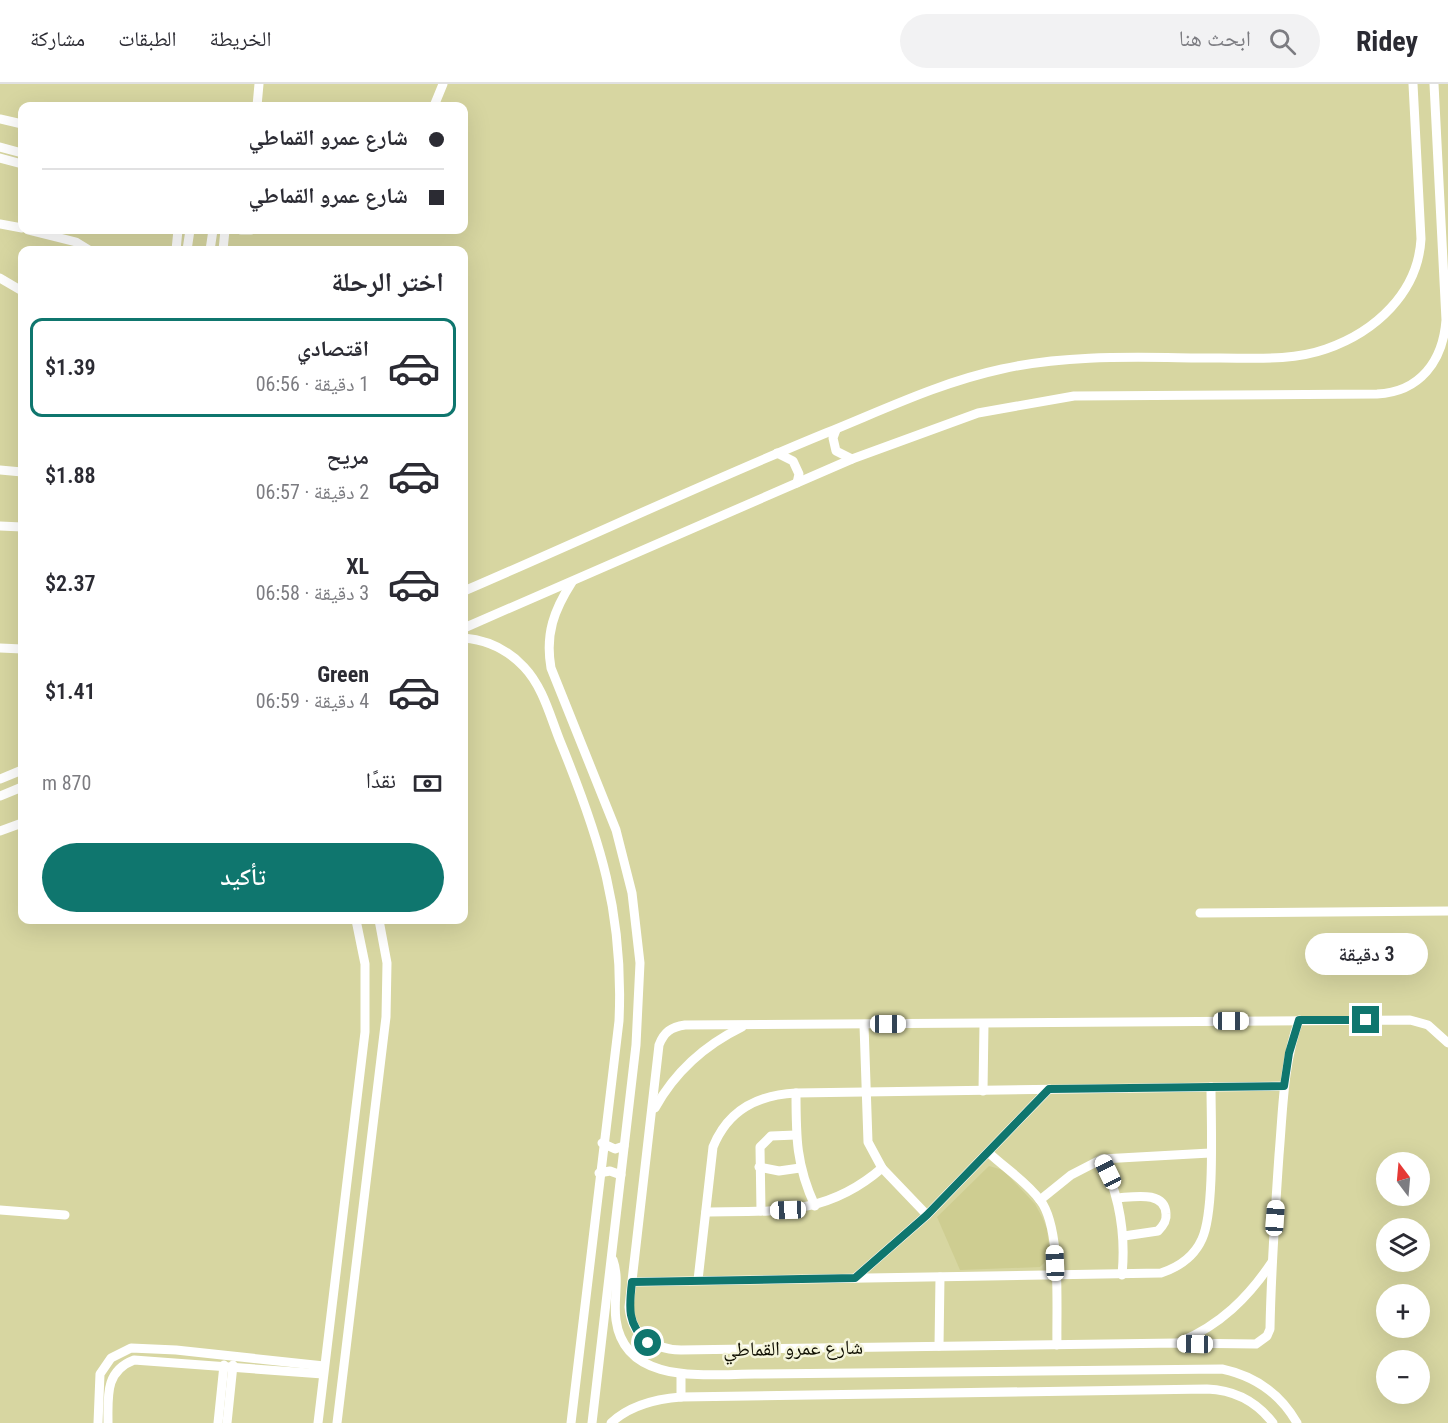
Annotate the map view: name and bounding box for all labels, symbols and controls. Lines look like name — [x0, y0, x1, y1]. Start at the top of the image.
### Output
search box — [900, 14, 1320, 68]
icon: search — [1266, 25, 1299, 58]
text: Ridey — [1356, 25, 1418, 58]
text: ابحث هنا — [1179, 26, 1251, 51]
text: مشاركة — [30, 27, 85, 51]
text: الطبقات — [118, 27, 177, 51]
text: الخريطة — [210, 27, 271, 51]
text: شارع عمرو القماطي — [249, 125, 408, 150]
text: شارع عمرو القماطي — [249, 183, 408, 208]
text: اختر الرحلة — [331, 266, 444, 298]
text: اقتصادي — [297, 336, 369, 361]
icon: car — [387, 341, 441, 395]
text: $1.39 — [45, 355, 96, 380]
text: 1 دقيقة · 06:56 — [256, 372, 369, 396]
text: مريح — [326, 444, 369, 469]
icon: car — [387, 449, 441, 503]
text: $1.88 — [45, 463, 96, 488]
text: 2 دقيقة · 06:57 — [256, 480, 369, 504]
text: XL — [346, 554, 369, 579]
icon: car — [387, 557, 441, 611]
text: $2.37 — [45, 571, 96, 596]
text: 3 دقيقة · 06:58 — [256, 581, 369, 605]
text: Green — [317, 662, 369, 687]
icon: car — [387, 665, 441, 719]
text: $1.41 — [45, 679, 96, 704]
text: 4 دقيقة · 06:59 — [256, 689, 369, 713]
icon: cash — [411, 767, 444, 800]
text: نقدًا — [366, 768, 396, 793]
text: 870 m — [42, 771, 91, 795]
button: تأكيد — [42, 843, 444, 912]
callout: 3 دقيقة — [1304, 933, 1428, 975]
text: 3 دقيقة — [1338, 942, 1395, 966]
route end — [1352, 1006, 1379, 1033]
car — [1213, 1012, 1249, 1030]
car — [870, 1015, 906, 1033]
car — [1092, 1152, 1124, 1192]
north arrow — [1376, 1152, 1430, 1206]
map controls — [1376, 1152, 1430, 1404]
car — [1265, 1199, 1285, 1237]
car — [770, 1200, 806, 1220]
button: layers — [1376, 1218, 1430, 1272]
car — [1045, 1245, 1065, 1281]
button: + — [1376, 1284, 1430, 1338]
route start — [634, 1329, 661, 1356]
street label: شارع عمرو القماطي — [723, 1335, 863, 1365]
car — [1177, 1335, 1213, 1353]
button: − — [1376, 1350, 1430, 1404]

